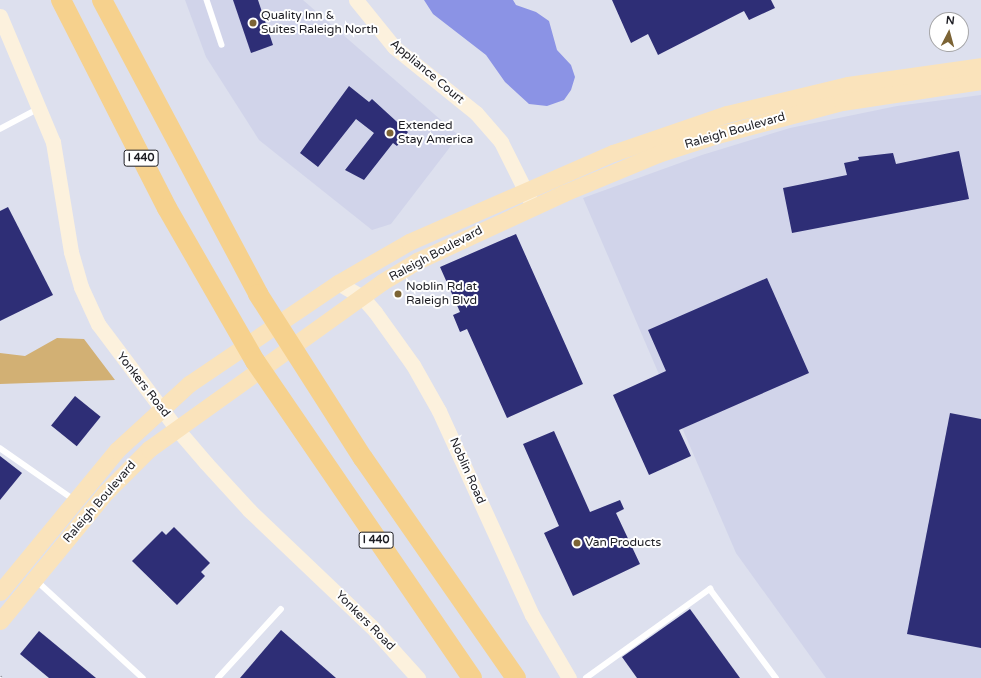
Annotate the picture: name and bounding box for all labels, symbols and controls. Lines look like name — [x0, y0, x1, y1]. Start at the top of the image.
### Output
place label: Quality Inn & Suites Raleigh North — [261, 9, 378, 37]
north arrow — [929, 12, 969, 52]
text: N — [945, 14, 955, 27]
marker: Quality Inn & Suites Raleigh North — [248, 18, 258, 28]
street label: Appliance Court — [387, 37, 467, 107]
street label: Raleigh Boulevard — [683, 110, 787, 152]
place label: Extended Stay America — [398, 119, 473, 147]
marker: Extended Stay America — [385, 128, 395, 138]
road number: I 440 — [123, 149, 159, 167]
street label: Raleigh Boulevard — [387, 223, 485, 285]
place label: Noblin Rd at Raleigh Blvd — [406, 280, 477, 308]
marker: Noblin Rd at Raleigh Blvd — [393, 289, 403, 299]
street label: Yonkers Road — [113, 350, 173, 420]
street label: Noblin Road — [446, 436, 488, 506]
street label: Raleigh Boulevard — [61, 458, 139, 546]
road number: I 440 — [358, 531, 394, 549]
place label: Van Products — [585, 536, 661, 550]
marker: Van Products — [572, 538, 582, 548]
street label: Yonkers Road — [332, 588, 398, 654]

